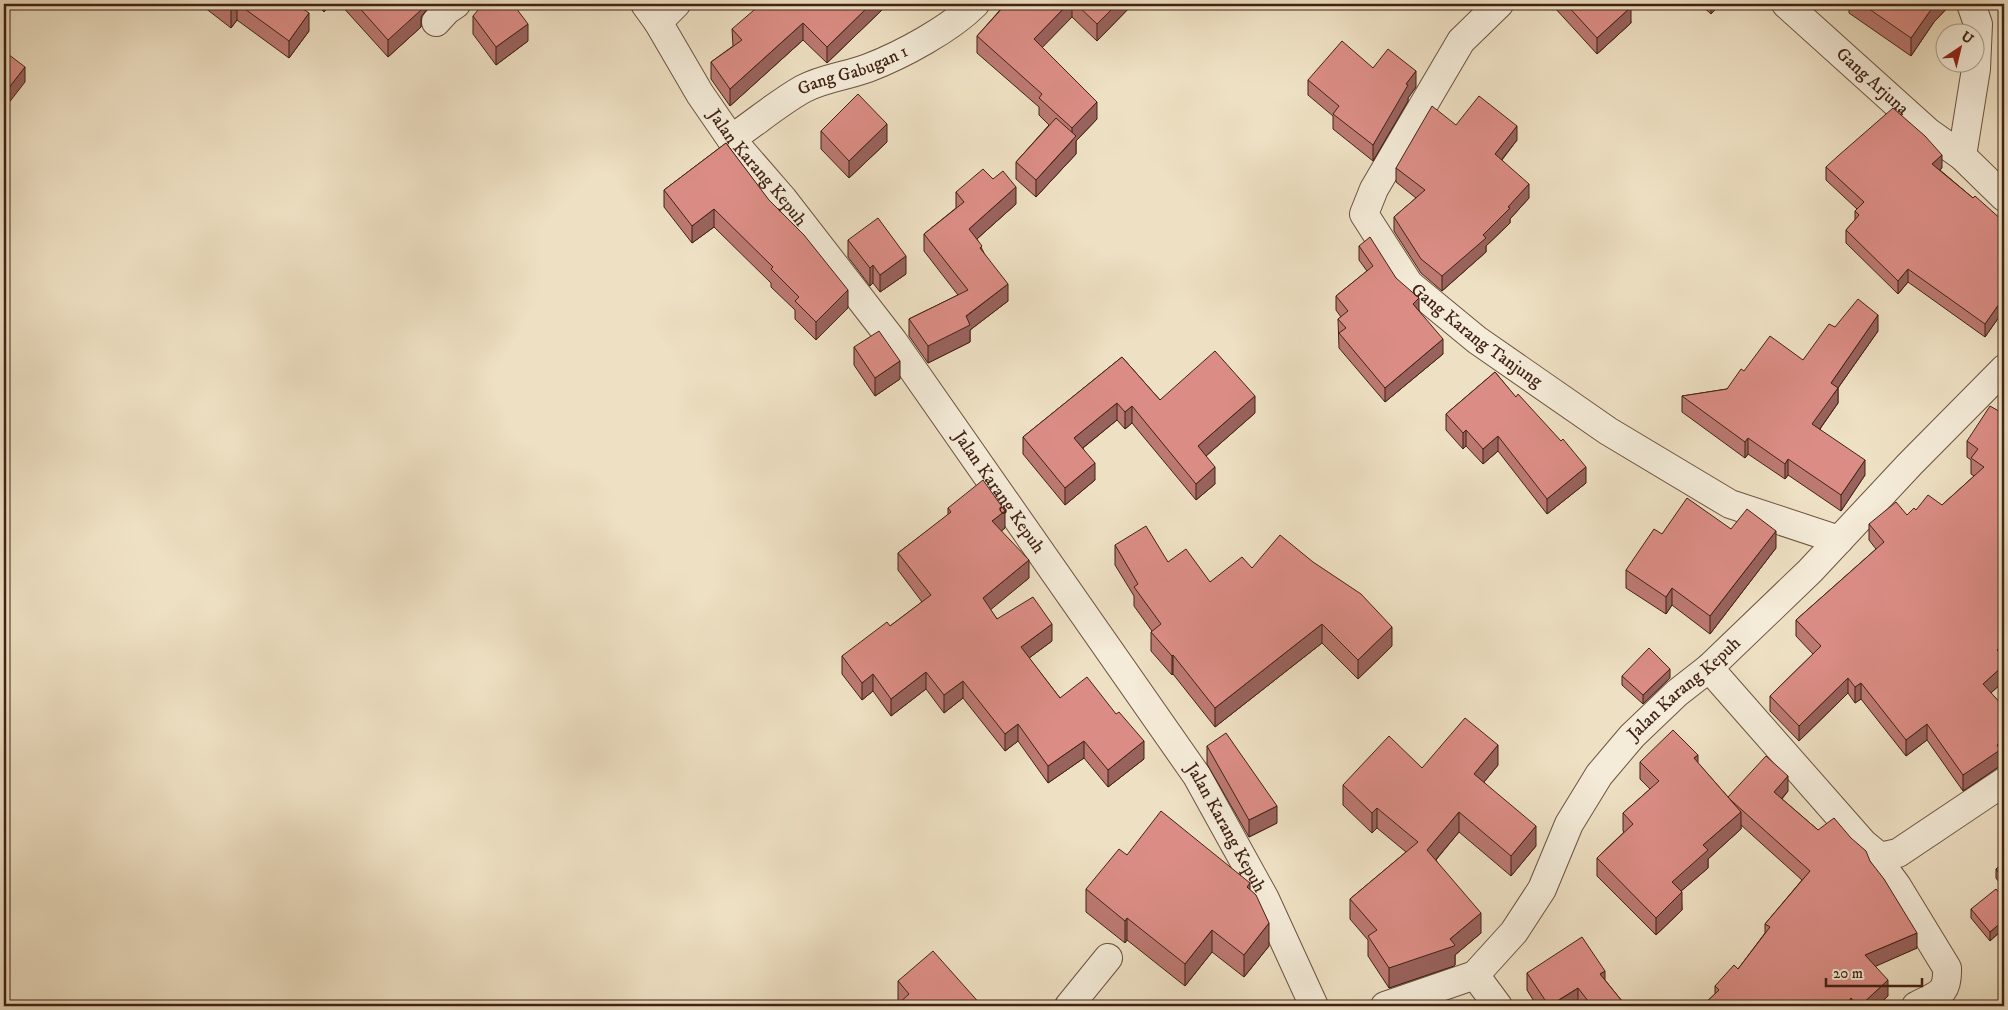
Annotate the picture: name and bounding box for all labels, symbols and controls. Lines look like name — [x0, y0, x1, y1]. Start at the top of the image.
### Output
north arrow — [1936, 22, 1986, 72]
text: U — [1957, 28, 1977, 49]
street label: Gang Gabugan 1 — [794, 41, 912, 101]
street label: Gang Arjuna — [1831, 43, 1913, 120]
street label: Jalan Karang Kepuh — [702, 104, 811, 231]
street label: Gang Karang Tanjung — [1406, 279, 1546, 393]
street label: Jalan Karang Kepuh — [947, 425, 1050, 558]
street label: Jalan Karang Kepuh — [1622, 632, 1746, 747]
street label: Jalan Karang Kepuh — [1179, 757, 1270, 897]
scale bar — [1826, 955, 1922, 987]
text: 20 m — [1833, 964, 1863, 983]

